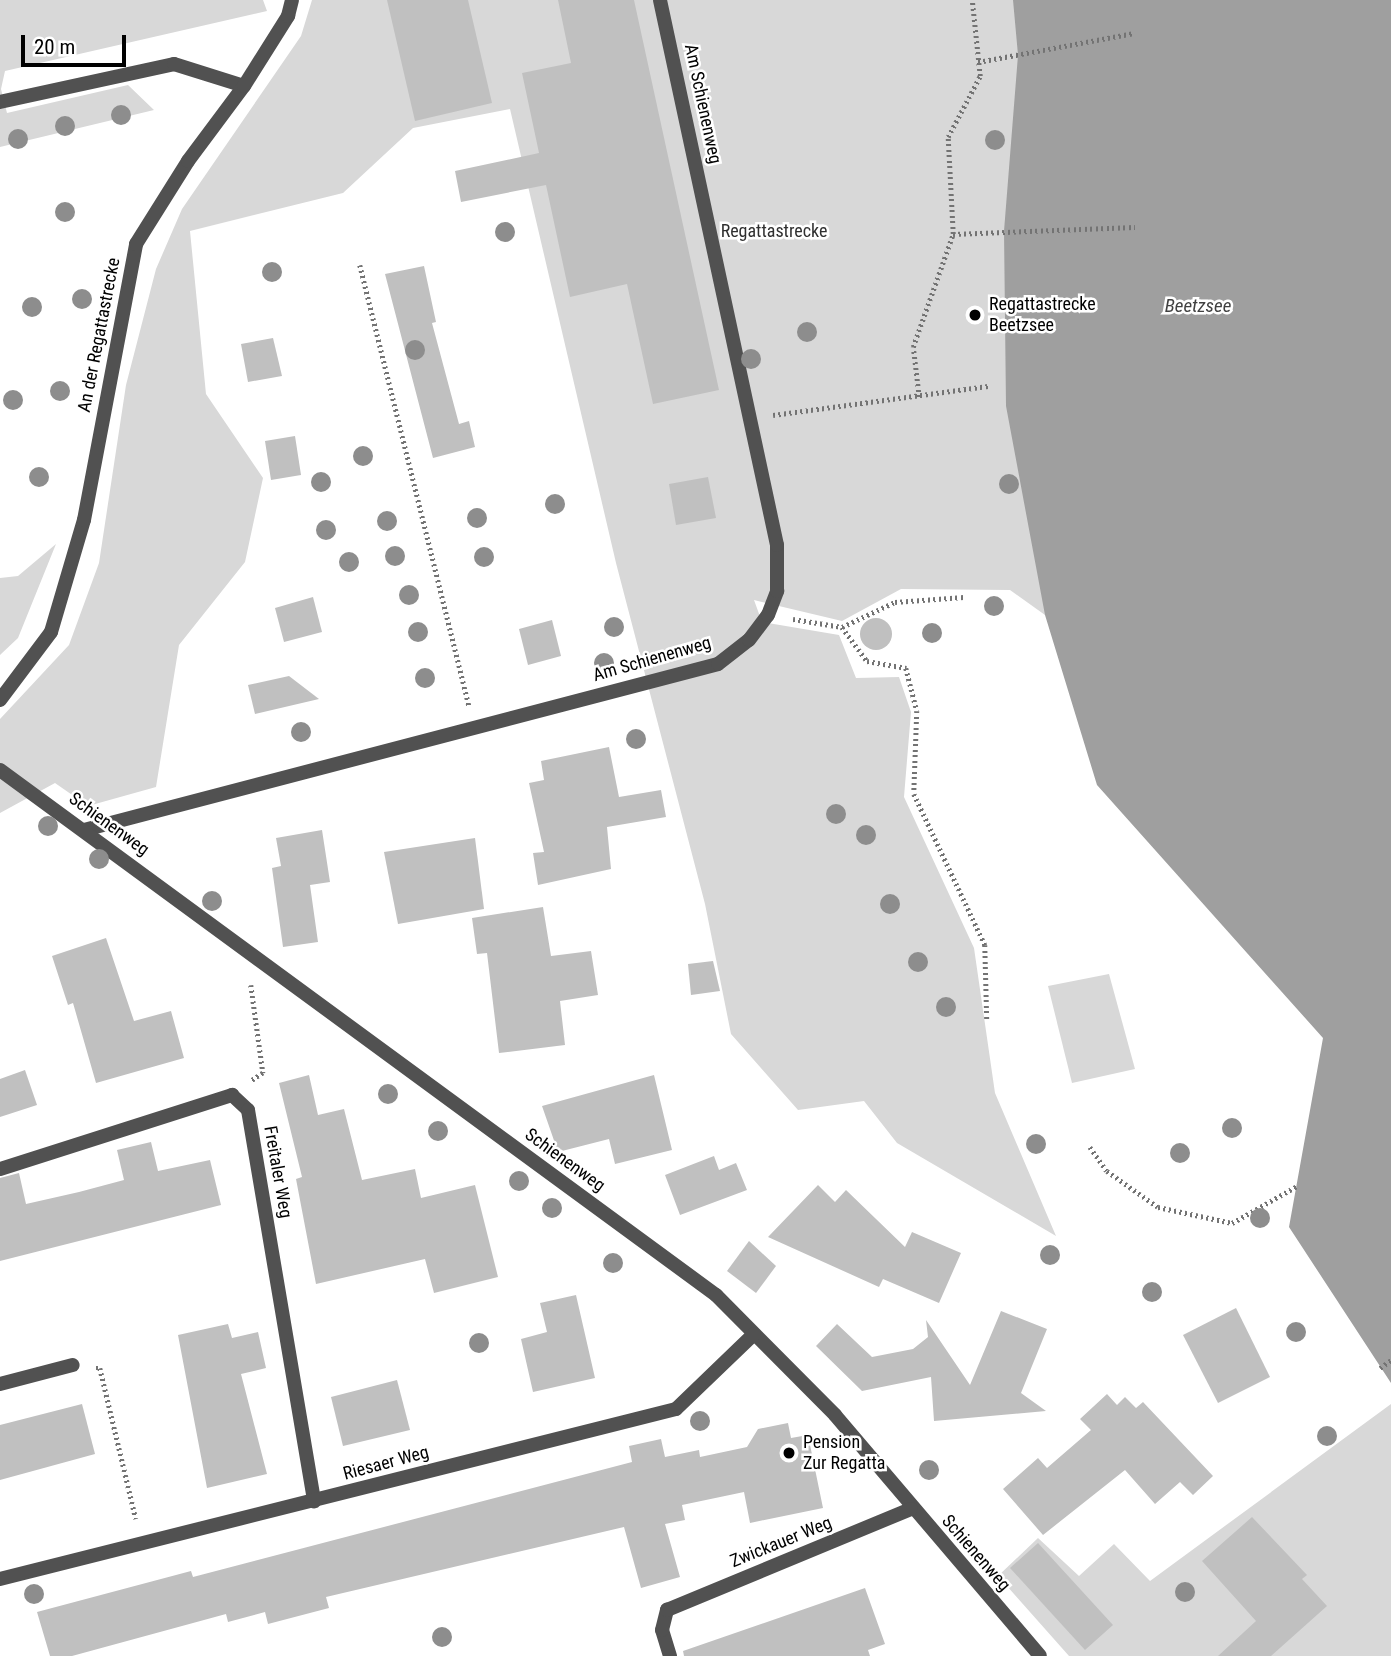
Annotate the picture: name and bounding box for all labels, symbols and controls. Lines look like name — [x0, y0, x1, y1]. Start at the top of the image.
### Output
scale bar — [24, 21, 130, 65]
text: 20 m — [34, 35, 75, 59]
street label: Am Schienenweg — [680, 42, 726, 166]
park label: Regattastrecke — [721, 220, 827, 242]
street label: An der Regattastrecke — [73, 256, 125, 414]
place label: Regattastrecke Beetzsee — [989, 294, 1096, 336]
water label: Beetzsee — [1165, 295, 1231, 317]
marker: Regattastrecke Beetzsee — [967, 307, 983, 323]
street label: Am Schienenweg — [590, 632, 714, 686]
street label: Schienenweg — [65, 788, 153, 860]
street label: Freitaler Weg — [259, 1124, 297, 1220]
street label: Schienenweg — [521, 1124, 609, 1196]
place label: Pension Zur Regatta — [803, 1432, 885, 1474]
street label: Riesaer Weg — [341, 1441, 431, 1485]
marker: Pension Zur Regatta — [781, 1445, 797, 1461]
street label: Schienenweg — [937, 1511, 1015, 1595]
street label: Zwickauer Weg — [727, 1512, 835, 1572]

